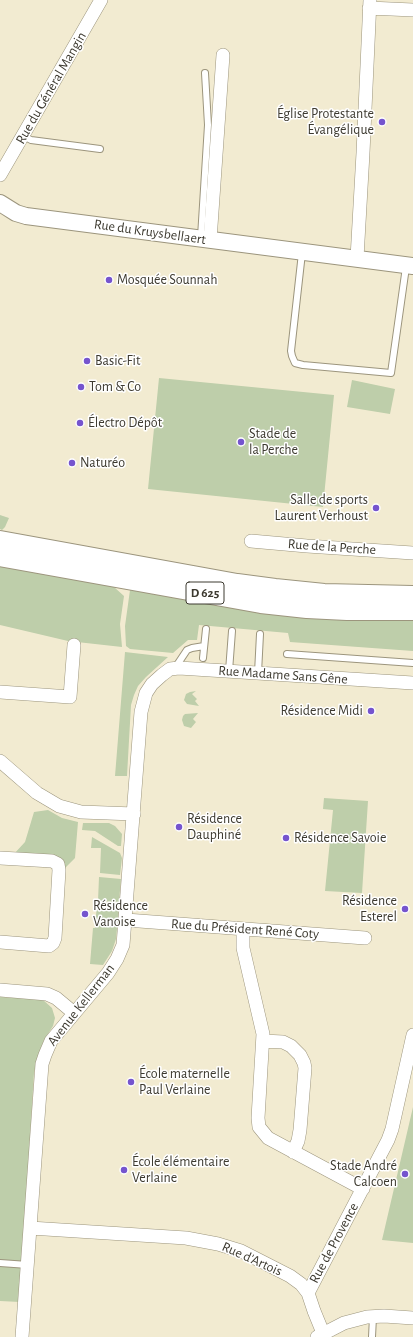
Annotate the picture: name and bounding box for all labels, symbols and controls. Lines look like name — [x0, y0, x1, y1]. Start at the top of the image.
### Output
street label: Rue du Général Mangin — [12, 29, 90, 147]
place label: Église Protestante Évangélique — [277, 106, 374, 138]
marker: Église Protestante Évangélique — [377, 117, 387, 127]
street label: Rue du Kruysbellaert — [93, 216, 207, 248]
place label: Mosquée Sounnah — [117, 272, 218, 288]
marker: Mosquée Sounnah — [104, 275, 114, 285]
place label: Basic-Fit — [95, 353, 140, 369]
marker: Basic-Fit — [82, 356, 92, 366]
place label: Tom & Co — [89, 379, 141, 395]
marker: Tom & Co — [76, 382, 86, 392]
place label: Électro Dépôt — [88, 415, 162, 431]
marker: Électro Dépôt — [75, 418, 85, 428]
place label: Stade de la Perche — [249, 426, 298, 458]
marker: Stade de la Perche — [236, 437, 246, 447]
place label: Naturéo — [80, 455, 125, 471]
marker: Naturéo — [67, 458, 77, 468]
place label: Salle de sports Laurent Verhoust — [275, 492, 368, 524]
marker: Salle de sports Laurent Verhoust — [371, 503, 381, 513]
street label: Rue de la Perche — [287, 536, 377, 558]
road number: D 625 — [186, 582, 224, 604]
street label: Rue Madame Sans Gêne — [218, 662, 348, 688]
place label: Résidence Midi — [281, 703, 363, 719]
marker: Résidence Midi — [366, 706, 376, 716]
place label: Résidence Dauphiné — [187, 811, 242, 844]
marker: Résidence Dauphiné — [174, 822, 184, 832]
place label: Résidence Savoie — [294, 830, 386, 846]
marker: Résidence Savoie — [281, 833, 291, 843]
place label: Résidence Esterel — [342, 893, 397, 926]
place label: Résidence Vanoise — [93, 898, 148, 930]
marker: Résidence Esterel — [400, 904, 410, 914]
marker: Résidence Vanoise — [80, 909, 90, 919]
street label: Rue du Président René Coty — [170, 915, 320, 943]
street label: Avenue Kellerman — [44, 961, 118, 1049]
place label: École maternelle Paul Verlaine — [139, 1066, 230, 1098]
marker: École maternelle Paul Verlaine — [126, 1077, 136, 1087]
place label: École élémentaire Verlaine — [132, 1154, 229, 1186]
place label: Stade André Calcoen — [330, 1158, 397, 1190]
marker: École élémentaire Verlaine — [119, 1165, 129, 1175]
marker: Stade André Calcoen — [400, 1169, 410, 1179]
street label: Rue de Provence — [306, 1200, 362, 1286]
street label: Rue d'Artois — [219, 1238, 285, 1280]

